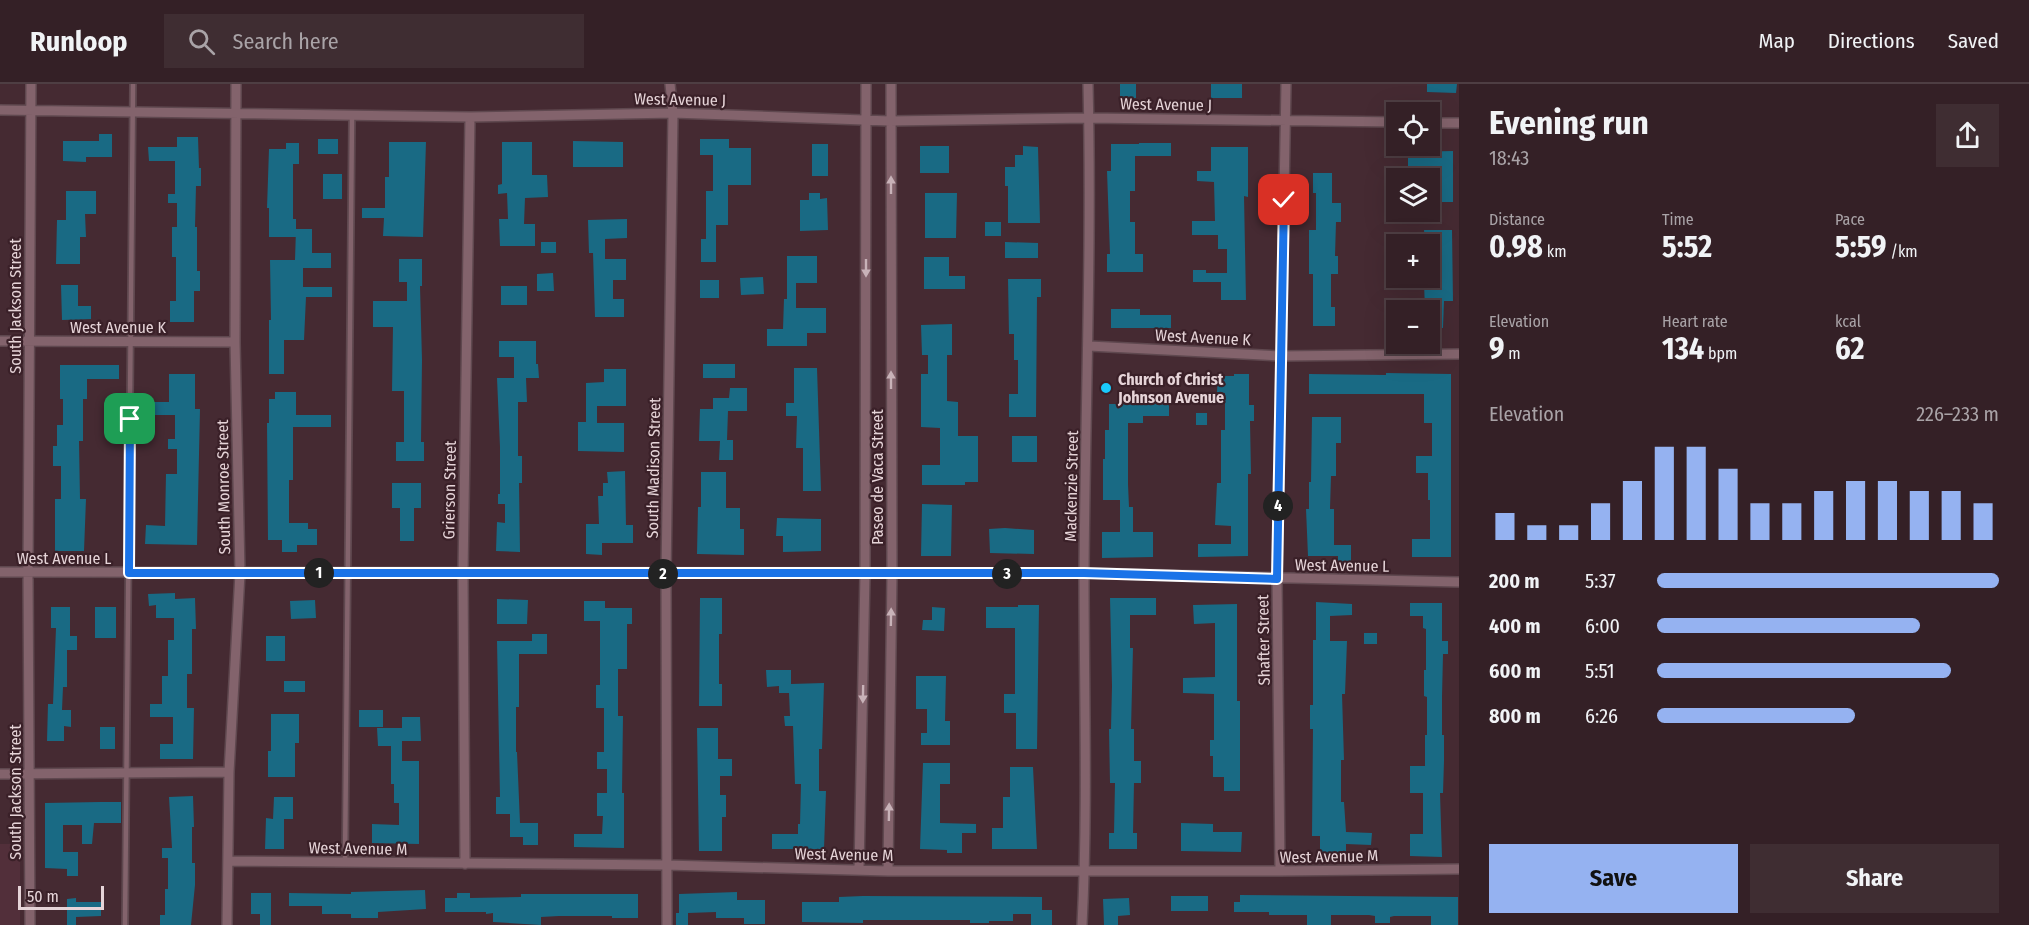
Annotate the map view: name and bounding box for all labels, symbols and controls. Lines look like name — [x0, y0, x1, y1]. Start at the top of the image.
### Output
search box — [164, 14, 584, 68]
text: Runloop — [30, 25, 128, 58]
icon: search — [185, 25, 218, 58]
text: Search here — [233, 28, 339, 55]
text: Map — [1758, 28, 1795, 54]
text: Directions — [1828, 28, 1915, 54]
text: Saved — [1948, 28, 1999, 54]
street label: West Avenue J — [634, 89, 726, 110]
street label: West Avenue J — [1120, 94, 1212, 115]
map controls — [1386, 102, 1440, 354]
button: locate — [1386, 102, 1440, 156]
text: Evening run — [1489, 103, 1649, 143]
button: share — [1936, 104, 1999, 167]
text: 18:43 — [1489, 146, 1529, 170]
button: layers — [1386, 168, 1440, 222]
pin — [1258, 174, 1309, 225]
one-way arrow — [886, 176, 896, 195]
icon: check — [1267, 183, 1300, 216]
text: Distance — [1489, 210, 1545, 229]
text: Time — [1662, 210, 1694, 229]
text: Pace — [1835, 210, 1865, 229]
text: 0.98 — [1489, 229, 1543, 265]
text: 5:52 — [1662, 229, 1712, 265]
text: 5:59 — [1835, 229, 1887, 265]
button: + — [1386, 234, 1440, 288]
street label: South Jackson Street — [6, 238, 25, 374]
text: km — [1543, 242, 1566, 261]
text: /km — [1887, 242, 1918, 261]
one-way arrow — [861, 259, 871, 278]
button: − — [1386, 300, 1440, 354]
text: Elevation — [1489, 312, 1549, 331]
text: Heart rate — [1662, 312, 1728, 331]
text: kcal — [1835, 312, 1861, 331]
street label: West Avenue K — [70, 318, 166, 337]
street label: West Avenue K — [1155, 326, 1252, 350]
text: 9 — [1489, 331, 1505, 367]
text: 134 — [1662, 331, 1704, 367]
text: 62 — [1835, 331, 1864, 367]
text: m — [1505, 344, 1521, 363]
text: bpm — [1704, 344, 1737, 363]
place label: Church of Christ Johnson Avenue — [1117, 370, 1224, 407]
one-way arrow — [886, 371, 896, 390]
marker: Church of Christ Johnson Avenue — [1099, 381, 1113, 395]
pin — [104, 393, 155, 444]
street label: South Madison Street — [643, 397, 664, 539]
icon: arrive — [113, 402, 146, 435]
text: Elevation — [1489, 402, 1564, 426]
text: 226–233 m — [1916, 402, 1999, 426]
street label: Paseo de Vaca Street — [868, 409, 887, 545]
street label: South Monroe Street — [213, 419, 234, 555]
street label: Mackenzie Street — [1061, 430, 1082, 542]
street label: Grierson Street — [439, 440, 460, 540]
pin: 4 — [1263, 491, 1293, 521]
text: 4 — [1274, 496, 1282, 515]
street label: West Avenue L — [17, 549, 111, 568]
street label: West Avenue L — [1295, 555, 1389, 576]
pin: 1 — [304, 558, 334, 588]
pin: 2 — [648, 559, 678, 589]
pin: 3 — [992, 559, 1022, 589]
text: 1 — [316, 563, 322, 582]
text: 2 — [659, 564, 667, 583]
text: 3 — [1003, 564, 1011, 583]
text: 200 m — [1489, 569, 1540, 593]
text: 5:37 — [1585, 569, 1616, 593]
street label: Shafter Street — [1253, 594, 1274, 686]
one-way arrow — [886, 608, 896, 627]
text: 400 m — [1489, 614, 1541, 638]
text: 6:00 — [1585, 614, 1620, 638]
text: 600 m — [1489, 659, 1541, 683]
text: 5:51 — [1585, 659, 1615, 683]
one-way arrow — [858, 685, 867, 704]
text: 800 m — [1489, 704, 1541, 728]
text: 6:26 — [1585, 704, 1618, 728]
street label: South Jackson Street — [6, 724, 25, 860]
one-way arrow — [884, 803, 894, 822]
street label: West Avenue M — [308, 838, 408, 859]
street label: West Avenue M — [794, 844, 894, 865]
button: Save — [1489, 844, 1738, 913]
button: Share — [1750, 844, 1999, 913]
street label: West Avenue M — [1279, 846, 1379, 867]
scale bar — [18, 883, 104, 910]
text: 50 m — [27, 887, 59, 906]

